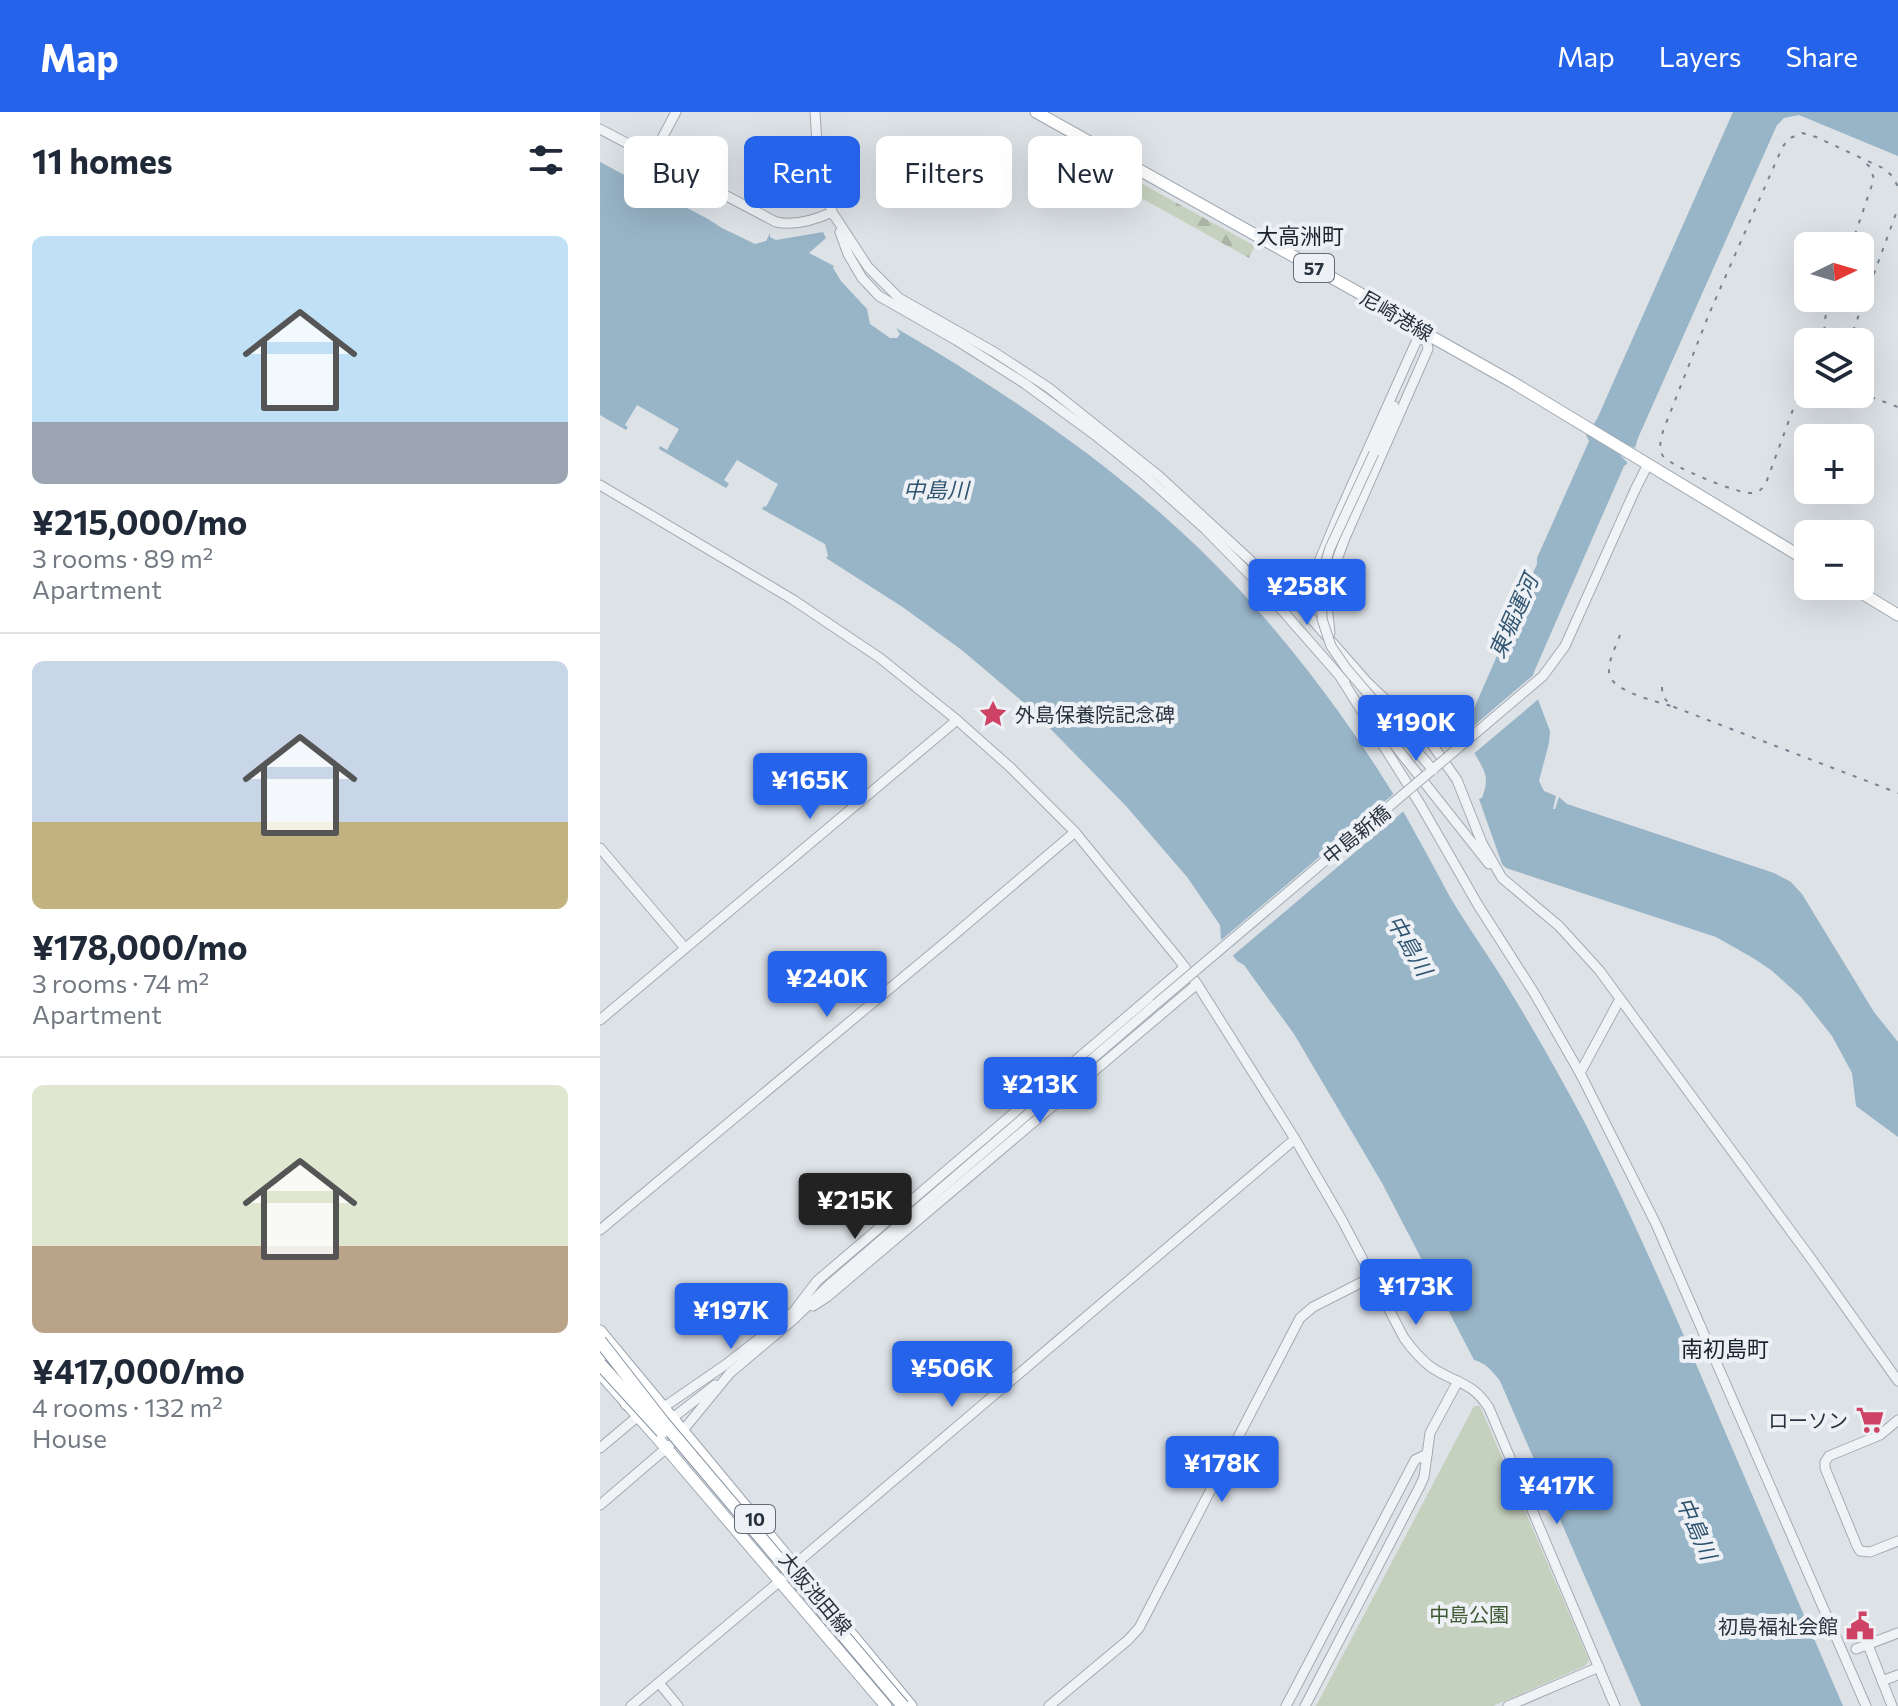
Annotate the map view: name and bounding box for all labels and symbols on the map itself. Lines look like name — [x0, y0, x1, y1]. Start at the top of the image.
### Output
district label: 大高洲町 — [1256, 222, 1344, 249]
north arrow — [1794, 232, 1874, 312]
road number: 57 — [1294, 254, 1334, 282]
street label: 尼崎港線 — [1356, 285, 1438, 345]
water label: 中島川 — [903, 476, 971, 503]
pin: ¥258K — [1251, 559, 1363, 627]
water label: 東堀運河 — [1483, 567, 1545, 662]
pin: ¥190K — [1360, 695, 1472, 763]
place icon: 外島保養院記念碑 — [978, 699, 1008, 729]
place label: 外島保養院記念碑 — [1015, 702, 1175, 726]
pin: ¥165K — [754, 753, 866, 821]
street label: 中島新橋 — [1317, 800, 1395, 868]
water label: 中島川 — [1382, 910, 1439, 982]
pin: ¥240K — [771, 951, 883, 1019]
pin: ¥213K — [984, 1057, 1096, 1125]
pin: ¥215K — [799, 1173, 911, 1241]
pin: ¥173K — [1360, 1259, 1472, 1327]
pin: ¥197K — [675, 1283, 787, 1351]
district label: 南初島町 — [1681, 1335, 1769, 1362]
pin: ¥506K — [896, 1341, 1008, 1409]
supermarket icon: ローソン — [1855, 1405, 1885, 1435]
place label: ローソン — [1768, 1408, 1848, 1432]
pin: ¥178K — [1166, 1436, 1278, 1504]
pin: ¥417K — [1501, 1458, 1613, 1526]
water label: 中島川 — [1671, 1492, 1724, 1565]
road number: 10 — [735, 1505, 775, 1533]
street label: 大阪池田線 — [775, 1547, 857, 1639]
park label: 中島公園 — [1429, 1602, 1509, 1626]
public building icon: 初島福祉会館 — [1845, 1611, 1875, 1641]
place label: 初島福祉会館 — [1718, 1614, 1838, 1638]

